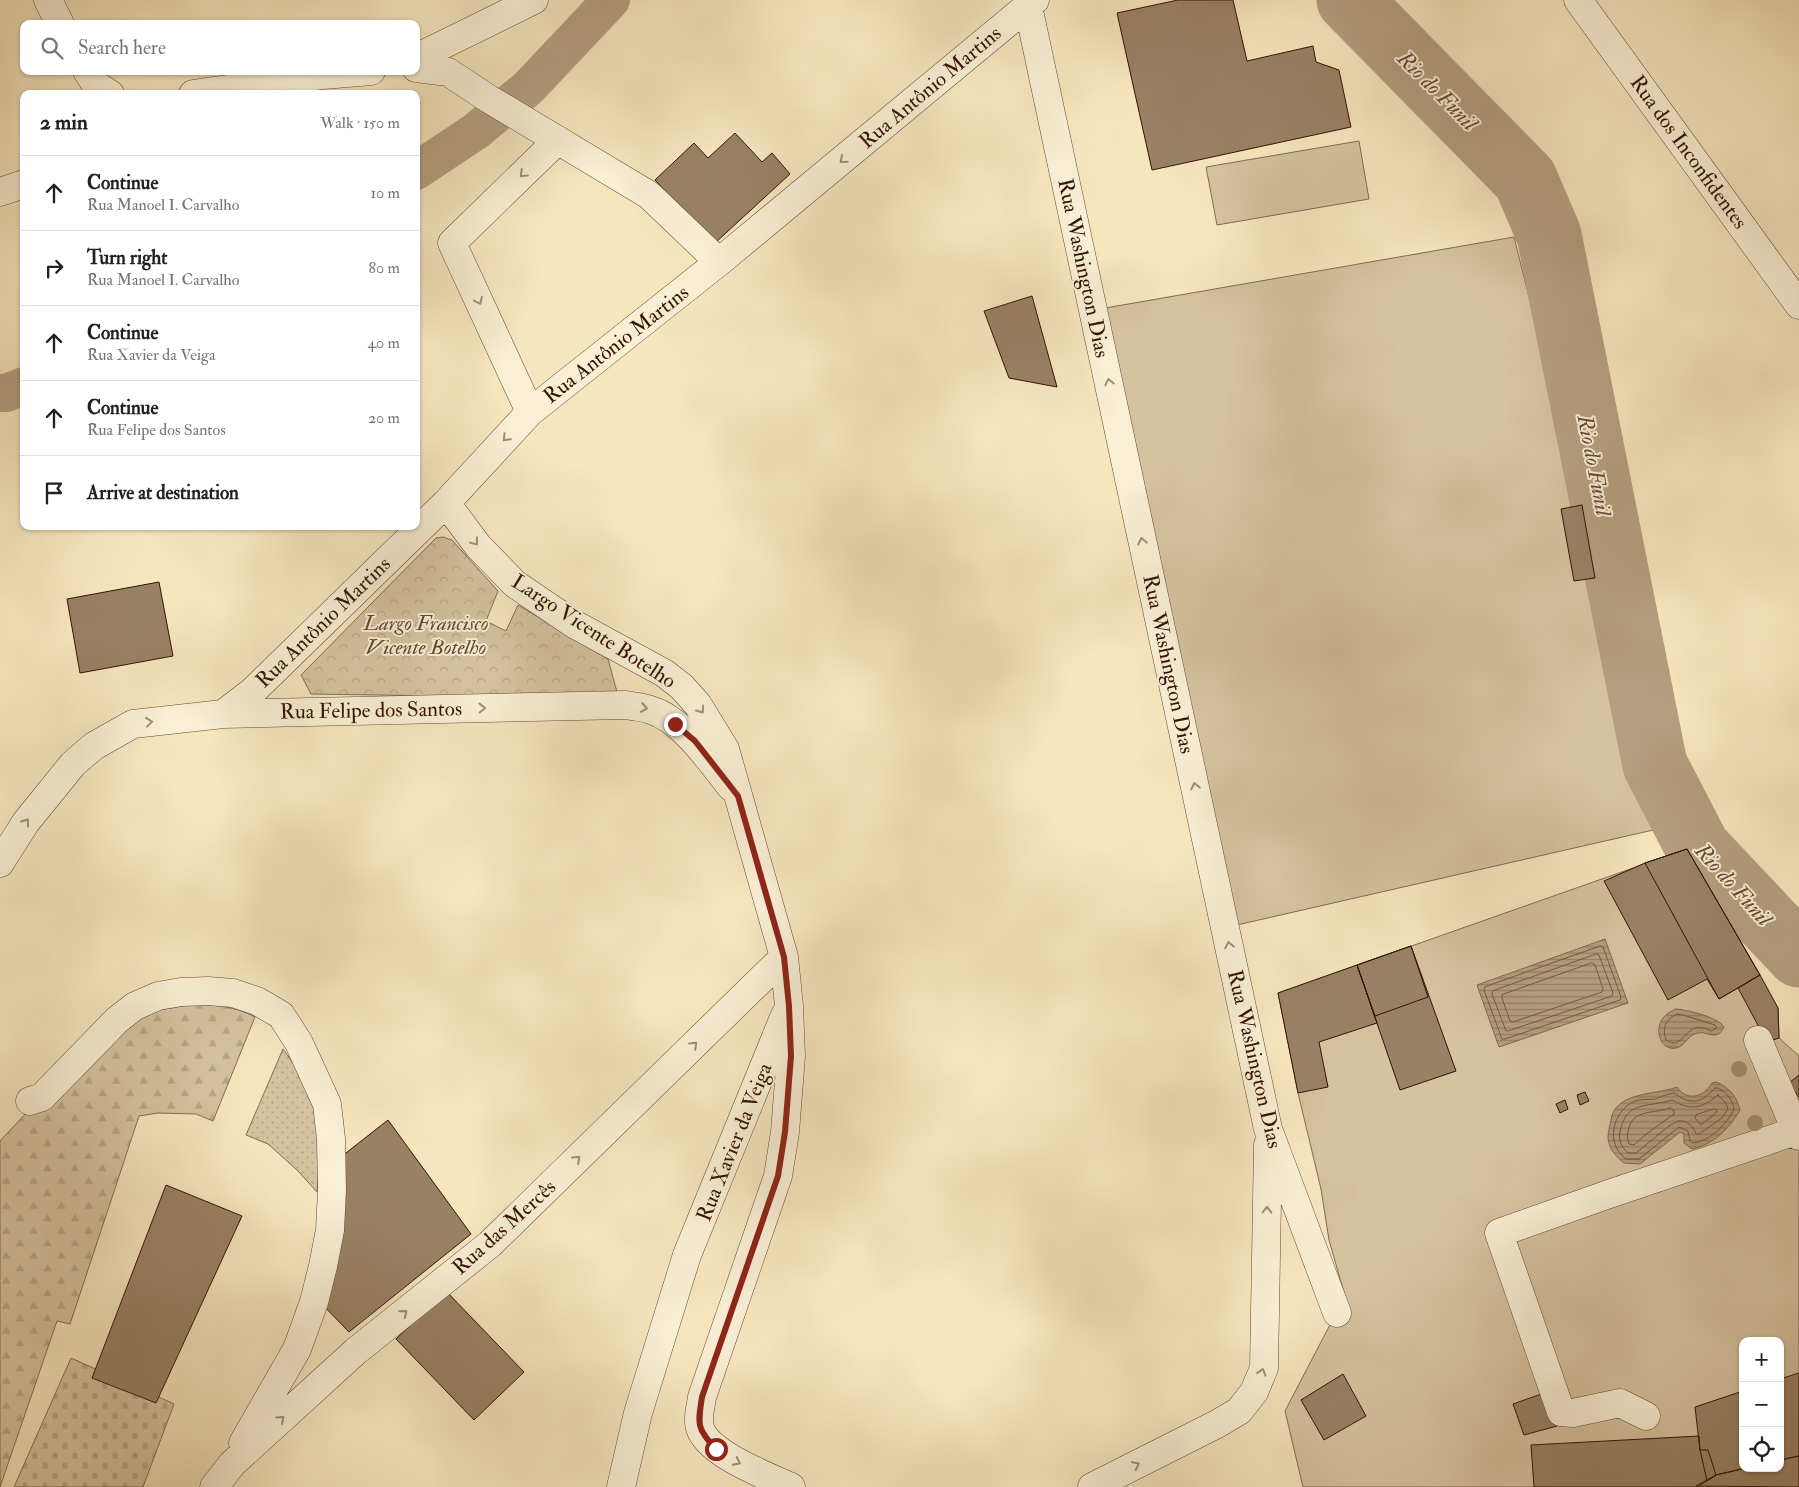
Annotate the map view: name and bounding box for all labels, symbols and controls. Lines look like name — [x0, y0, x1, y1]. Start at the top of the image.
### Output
search box — [20, 20, 420, 75]
street label: Rua Antônio Martins — [854, 20, 1007, 155]
icon: search — [38, 34, 66, 62]
text: Search here — [78, 36, 166, 60]
water label: Rio do Funil — [1391, 44, 1484, 138]
street label: Rua dos Inconfidentes — [1624, 70, 1753, 234]
text: 2 min — [40, 109, 88, 136]
text: Walk · 150 m — [320, 113, 400, 133]
one-way arrow — [839, 154, 848, 163]
one-way arrow — [520, 168, 529, 177]
text: Continue — [87, 171, 158, 195]
street label: Rua Washington Dias — [1051, 176, 1116, 360]
icon: ahead — [40, 179, 68, 207]
text: 10 m — [370, 183, 400, 203]
text: Rua Manoel I. Carvalho — [87, 195, 239, 215]
text: Turn right — [87, 246, 167, 270]
icon: right — [40, 254, 68, 282]
text: 80 m — [369, 258, 400, 278]
text: Rua Manoel I. Carvalho — [87, 270, 239, 290]
street label: Rua Antônio Martins — [538, 279, 695, 410]
one-way arrow — [473, 295, 483, 304]
text: Continue — [87, 321, 158, 345]
icon: ahead — [40, 329, 68, 357]
text: 40 m — [367, 333, 400, 353]
text: Rua Xavier da Veiga — [87, 345, 216, 365]
one-way arrow — [1104, 378, 1114, 387]
text: Continue — [87, 396, 158, 420]
icon: ahead — [40, 404, 68, 432]
text: 20 m — [368, 408, 400, 428]
water label: Rio do Funil — [1570, 412, 1618, 520]
text: Rua Felipe dos Santos — [87, 420, 226, 440]
one-way arrow — [503, 432, 512, 441]
icon: arrive — [40, 479, 68, 507]
text: Arrive at destination — [87, 481, 239, 505]
one-way arrow — [469, 536, 478, 546]
one-way arrow — [1138, 537, 1148, 546]
street label: Rua Antônio Martins — [250, 551, 397, 694]
street label: Largo Vicente Botelho — [506, 568, 681, 695]
street label: Rua Washington Dias — [1136, 572, 1201, 756]
park label: Largo Francisco Vicente Botelho — [363, 610, 488, 661]
street label: Rua Felipe dos Santos — [280, 695, 462, 726]
one-way arrow — [478, 703, 486, 713]
one-way arrow — [639, 703, 648, 713]
one-way arrow — [695, 704, 704, 714]
route end — [664, 713, 687, 736]
one-way arrow — [145, 717, 153, 728]
one-way arrow — [1190, 781, 1200, 790]
one-way arrow — [20, 818, 29, 828]
water label: Rio do Funil — [1688, 837, 1779, 933]
one-way arrow — [1224, 940, 1234, 949]
street label: Rua Washington Dias — [1221, 967, 1288, 1151]
one-way arrow — [688, 1042, 697, 1051]
street label: Rua Xavier da Veiga — [690, 1059, 779, 1225]
one-way arrow — [572, 1156, 581, 1165]
street label: Rua das Mercês — [447, 1174, 562, 1281]
one-way arrow — [1261, 1206, 1272, 1214]
one-way arrow — [398, 1311, 407, 1319]
map controls — [1739, 1337, 1784, 1472]
button: + — [1739, 1337, 1784, 1382]
one-way arrow — [1256, 1368, 1266, 1377]
button: − — [1739, 1382, 1784, 1427]
one-way arrow — [275, 1416, 284, 1425]
button: locate — [1739, 1427, 1784, 1472]
route start — [705, 1438, 728, 1461]
one-way arrow — [731, 1456, 740, 1466]
one-way arrow — [1131, 1461, 1140, 1471]

